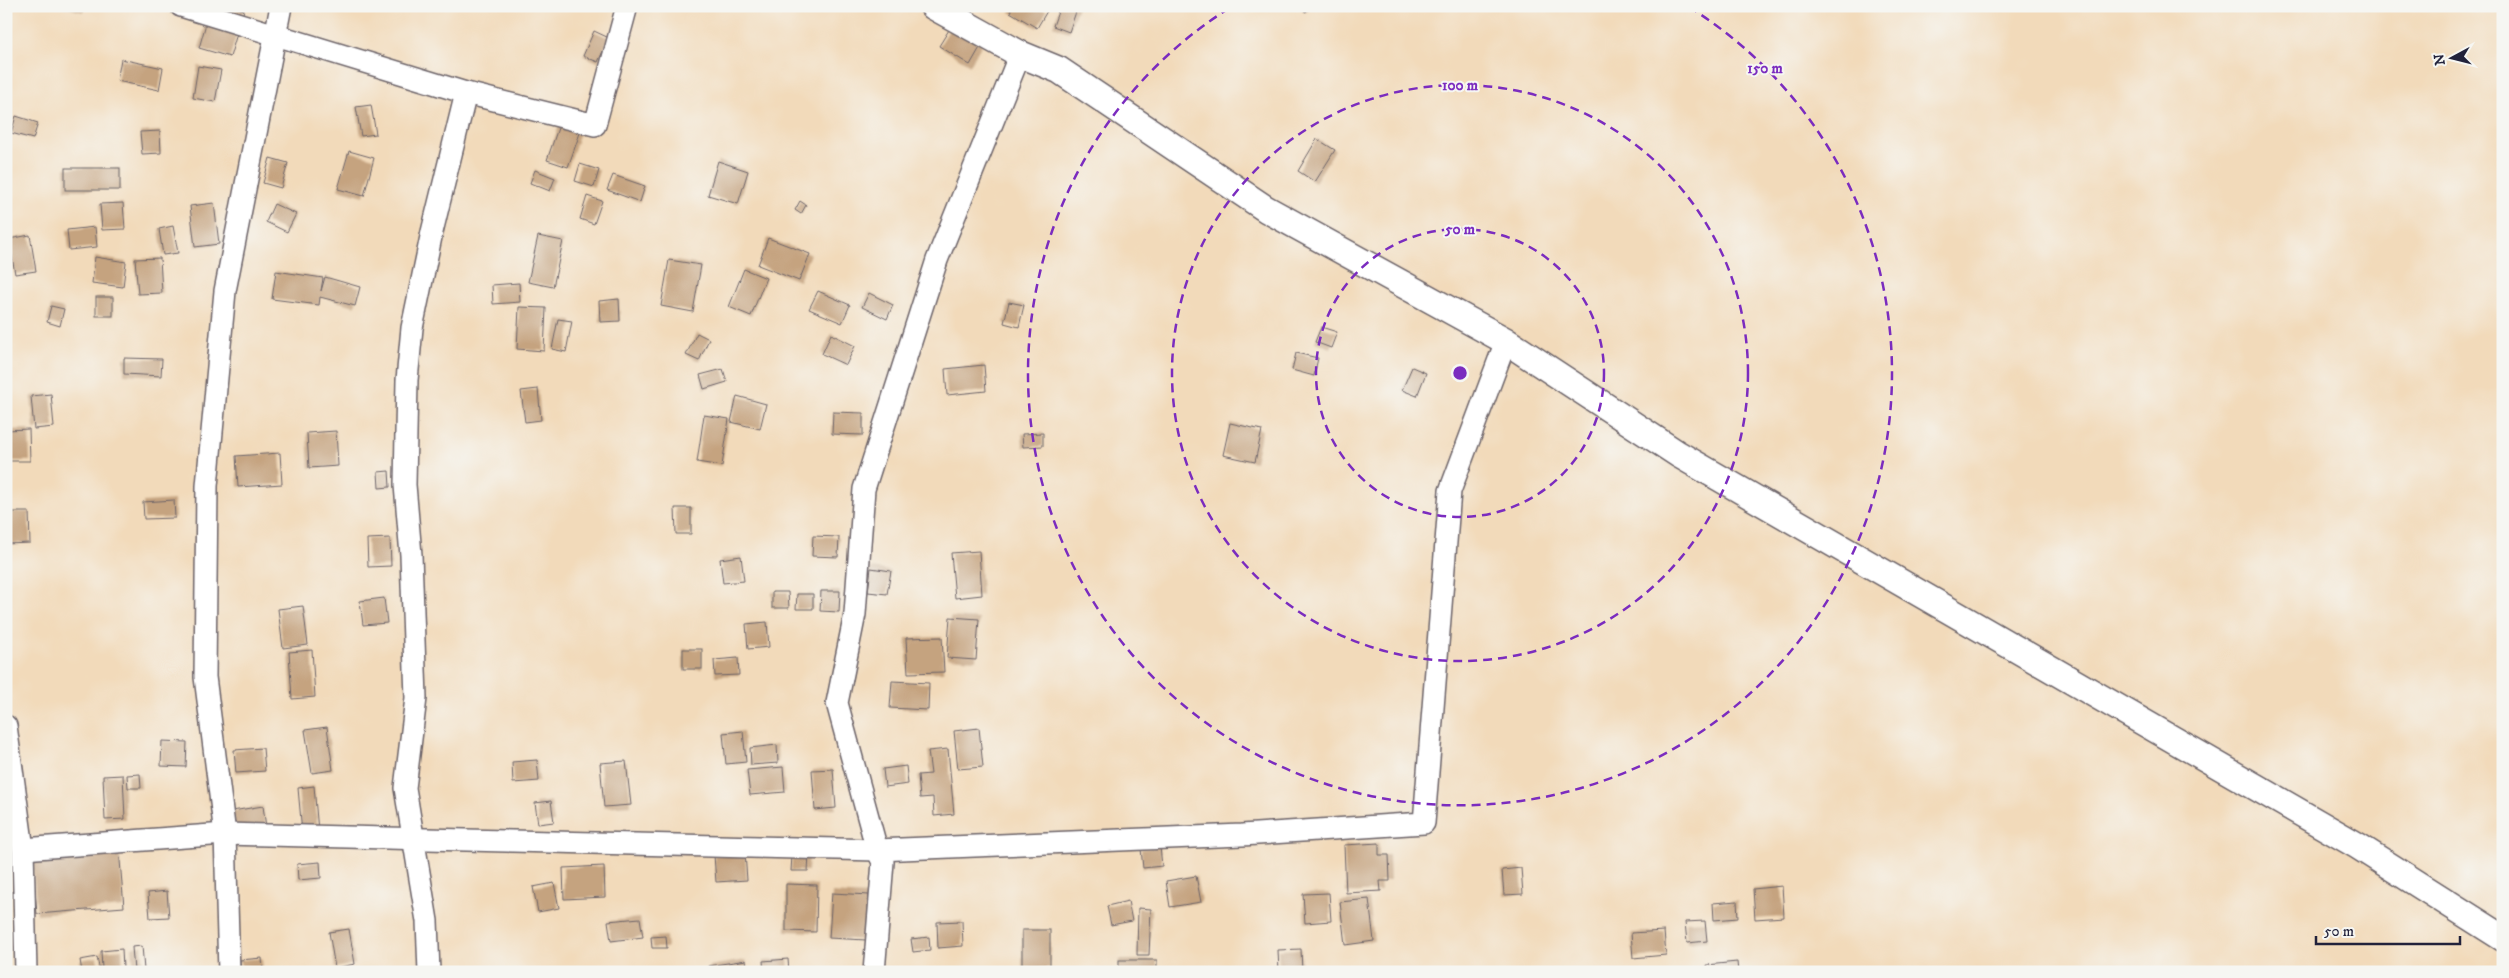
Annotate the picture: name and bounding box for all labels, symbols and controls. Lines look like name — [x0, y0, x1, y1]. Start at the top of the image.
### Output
north arrow — [2426, 32, 2476, 82]
text: N — [2430, 52, 2450, 66]
text: 150 m — [1747, 59, 1783, 78]
text: 100 m — [1442, 76, 1479, 95]
text: 50 m — [1444, 220, 1476, 239]
centre of rings — [1451, 364, 1469, 382]
scale bar — [2316, 913, 2460, 945]
text: 50 m — [2324, 922, 2354, 941]

